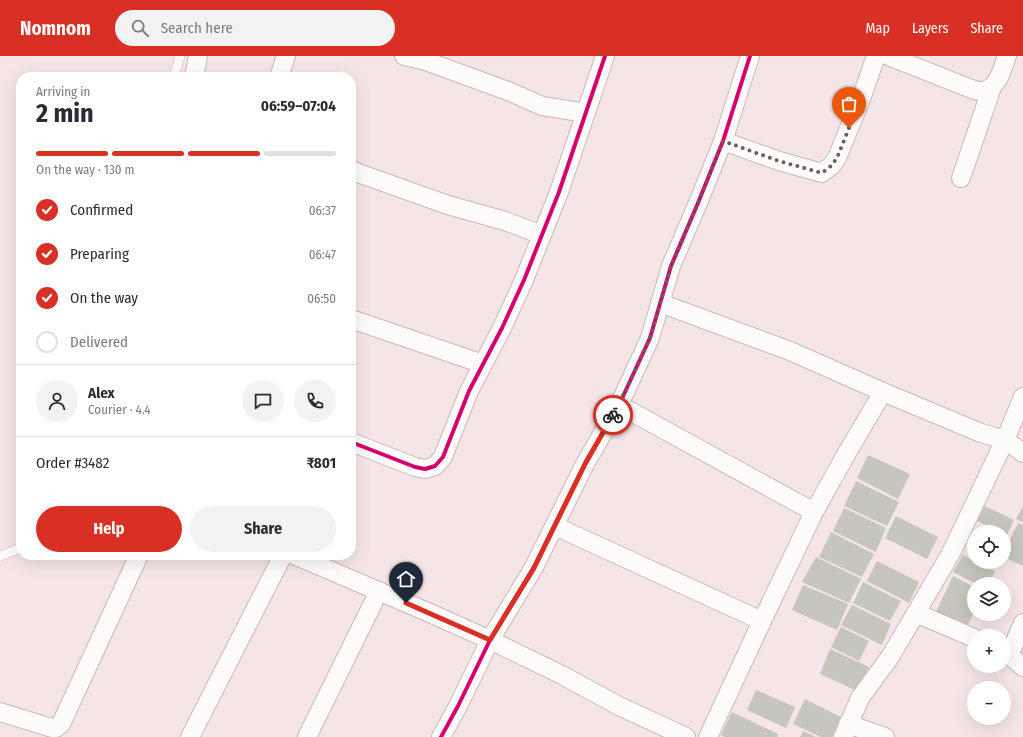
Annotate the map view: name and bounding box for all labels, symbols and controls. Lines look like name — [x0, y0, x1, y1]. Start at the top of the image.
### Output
search box — [115, 10, 395, 46]
text: Nomnom — [20, 17, 91, 40]
icon: search — [129, 17, 151, 39]
text: Search here — [161, 19, 233, 37]
text: Map — [866, 20, 890, 37]
text: Layers — [912, 20, 948, 37]
text: Share — [970, 20, 1003, 37]
text: Arriving in — [36, 84, 90, 99]
pin — [832, 87, 866, 128]
icon: bag — [838, 93, 860, 115]
text: 06:59–07:04 — [261, 97, 336, 115]
text: 2 min — [36, 98, 94, 129]
text: On the way · 130 m — [36, 162, 135, 177]
icon: check — [36, 199, 58, 221]
text: Confirmed — [70, 201, 133, 219]
text: 06:37 — [309, 203, 336, 218]
icon: check — [36, 243, 58, 265]
text: Preparing — [70, 245, 129, 263]
text: 06:47 — [309, 247, 336, 262]
icon: check — [36, 287, 58, 309]
text: On the way — [70, 289, 138, 307]
text: 06:50 — [307, 291, 336, 306]
text: Delivered — [70, 333, 128, 351]
button: person — [36, 380, 78, 422]
button: chat — [242, 380, 284, 422]
button: phone — [294, 380, 336, 422]
text: Alex — [88, 384, 115, 402]
courier — [593, 395, 633, 435]
text: Courier · 4.4 — [88, 402, 151, 417]
icon: bike — [602, 404, 624, 426]
text: Order #3482 — [36, 454, 109, 472]
text: ₹801 — [307, 454, 336, 472]
button: Help — [36, 506, 182, 552]
button: Share — [190, 506, 336, 552]
map controls — [967, 525, 1011, 725]
button: locate — [967, 525, 1011, 569]
pin — [389, 562, 423, 603]
icon: home — [395, 568, 417, 590]
button: layers — [967, 577, 1011, 621]
button: + — [967, 629, 1011, 673]
button: − — [967, 681, 1011, 725]

